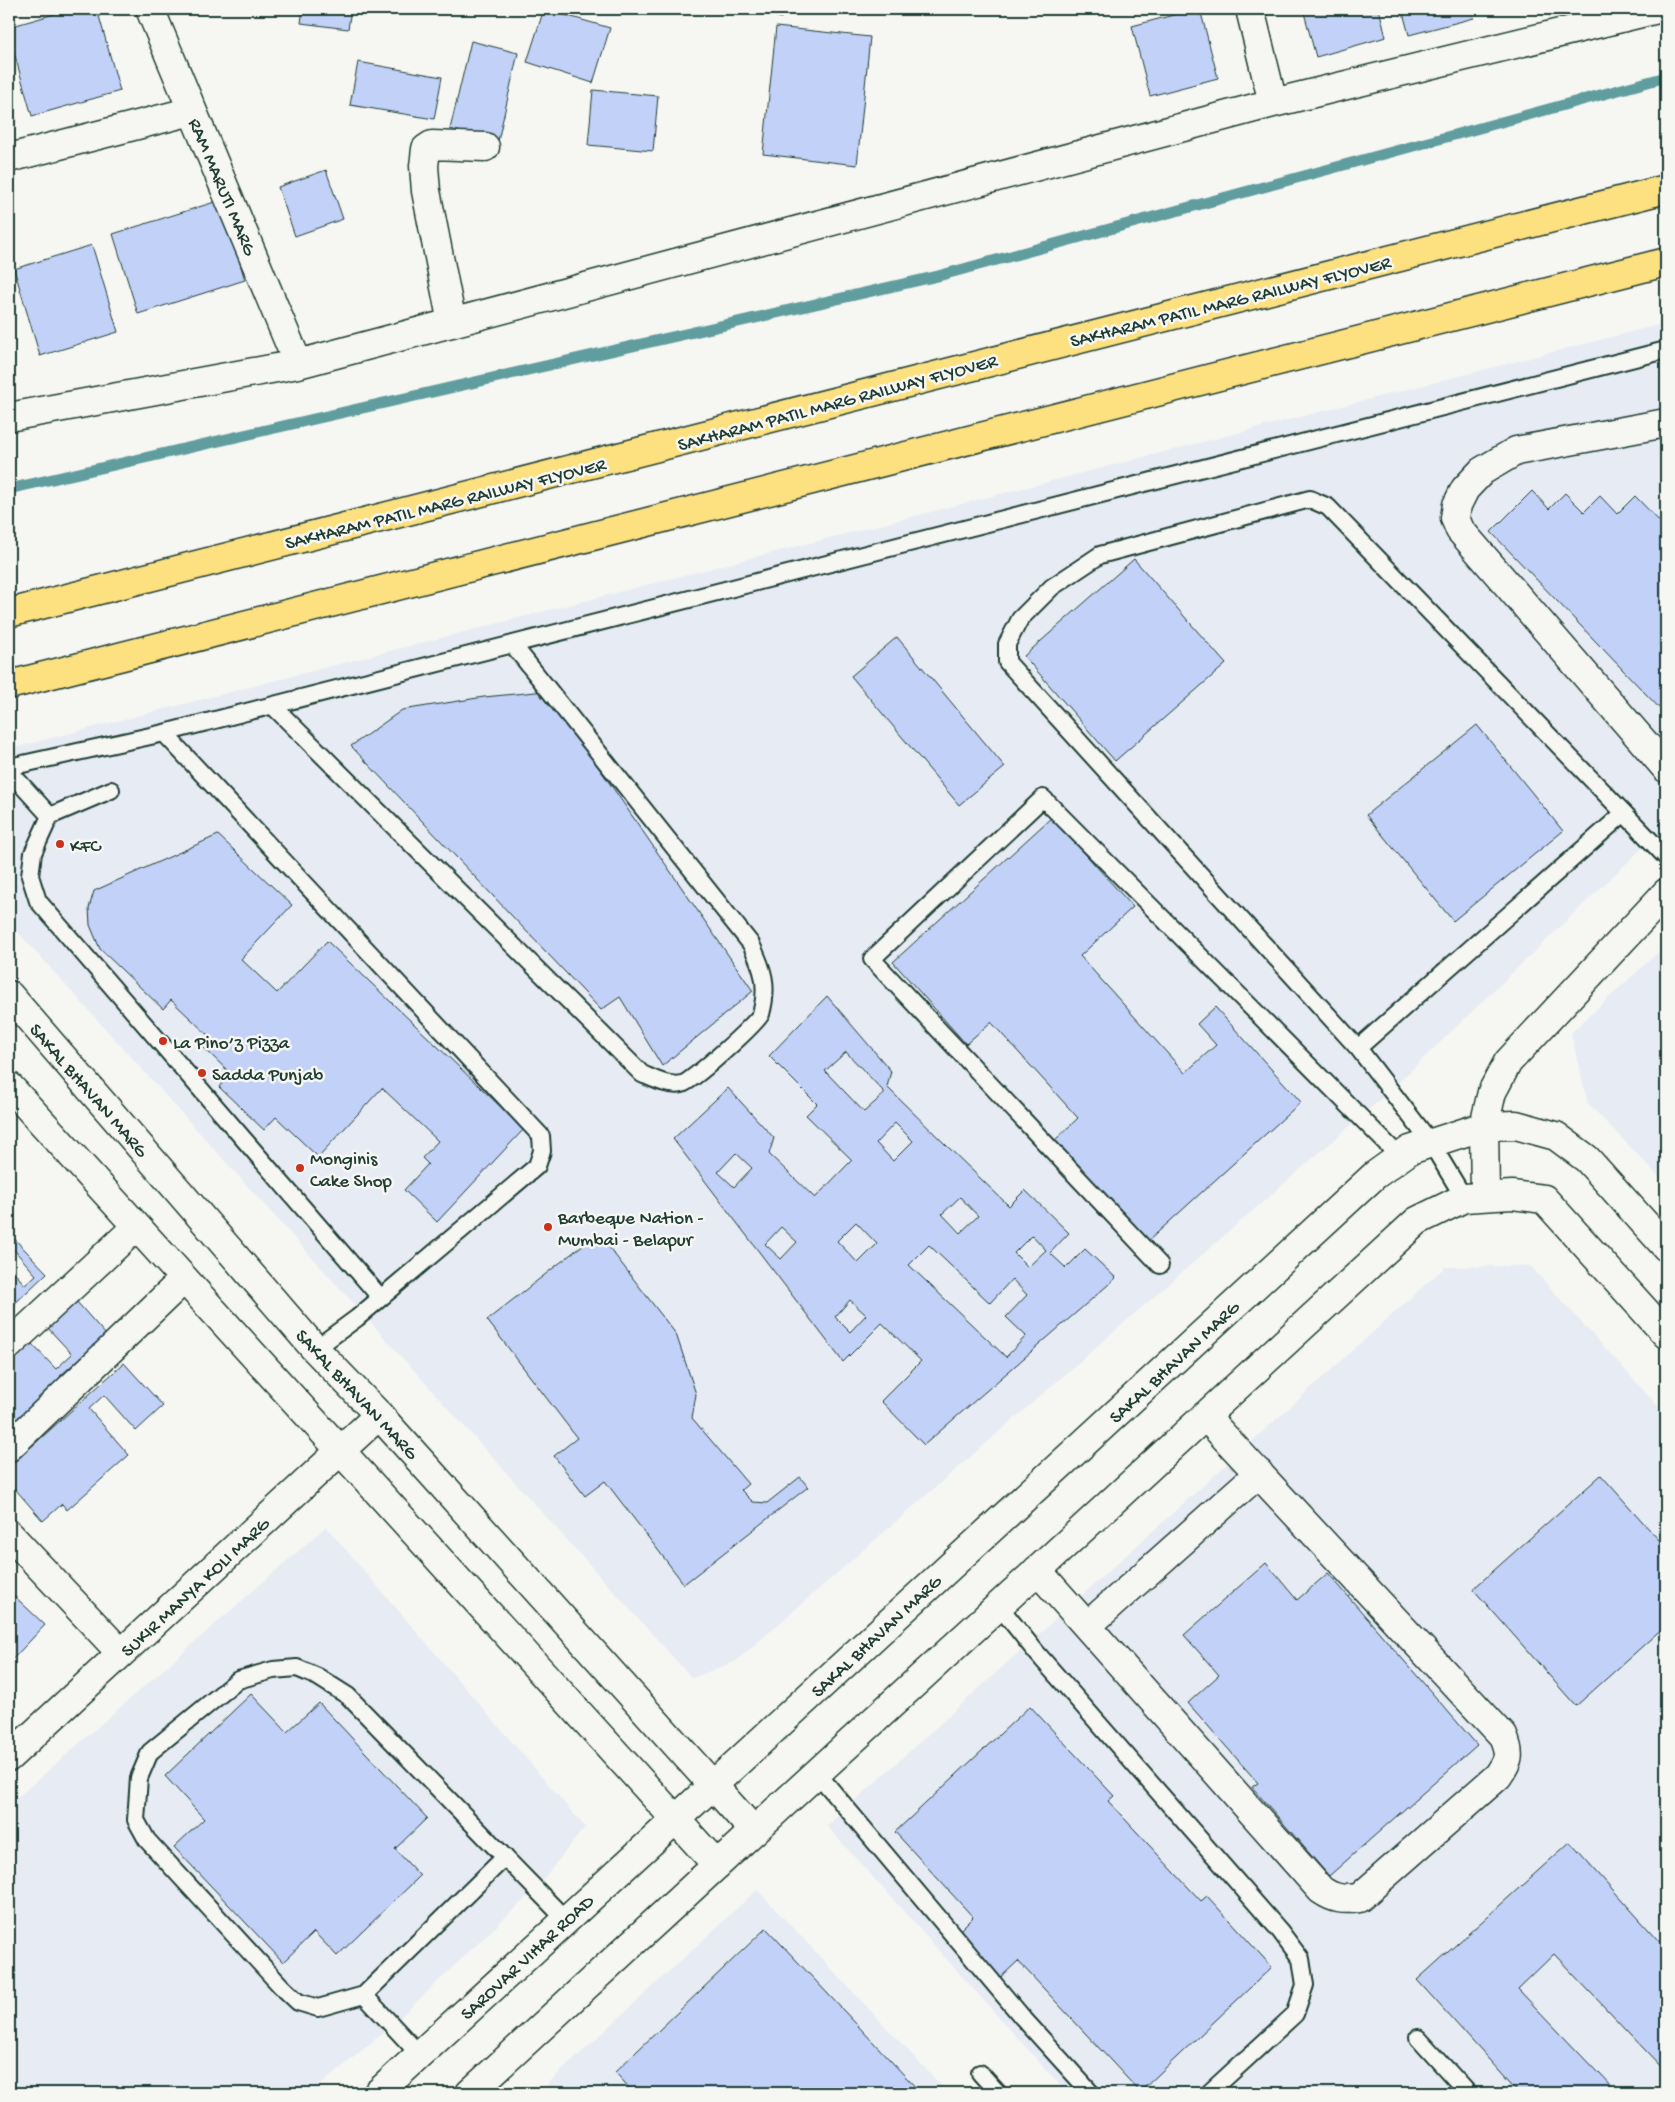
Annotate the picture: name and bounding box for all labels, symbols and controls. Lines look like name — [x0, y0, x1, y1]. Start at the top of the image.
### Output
street label: RAM MARUTI MARG — [181, 115, 260, 260]
street label: SAKHARAM PATIL MARG RAILWAY FLYOVER — [1068, 252, 1395, 354]
street label: SAKHARAM PATIL MARG RAILWAY FLYOVER — [676, 350, 1001, 458]
street label: SAKHARAM PATIL MARG RAILWAY FLYOVER — [283, 454, 610, 556]
place label: KFC — [70, 836, 102, 859]
marker: KFC — [54, 838, 66, 850]
street label: SAKAL BHAVAN MARG — [23, 1020, 152, 1164]
place label: La Pino’z Pizza — [173, 1033, 291, 1056]
marker: La Pino’z Pizza — [157, 1035, 169, 1047]
place label: Sadda Punjab — [212, 1065, 323, 1088]
marker: Sadda Punjab — [196, 1067, 208, 1079]
place label: Monginis Cake Shop — [310, 1149, 393, 1194]
marker: Monginis Cake Shop — [294, 1162, 306, 1174]
place label: Barbeque Nation - Mumbai - Belapur — [557, 1208, 704, 1253]
marker: Barbeque Nation - Mumbai - Belapur — [542, 1221, 554, 1233]
street label: SAKAL BHAVAN MARG — [1105, 1297, 1246, 1430]
street label: SAKAL BHAVAN MARG — [289, 1325, 422, 1466]
street label: SUKIR MANYA KOLI MARG — [117, 1513, 276, 1663]
street label: SAKAL BHAVAN MARG — [807, 1571, 948, 1704]
street label: SAROVAR VIHAR ROAD — [457, 1890, 600, 2026]

